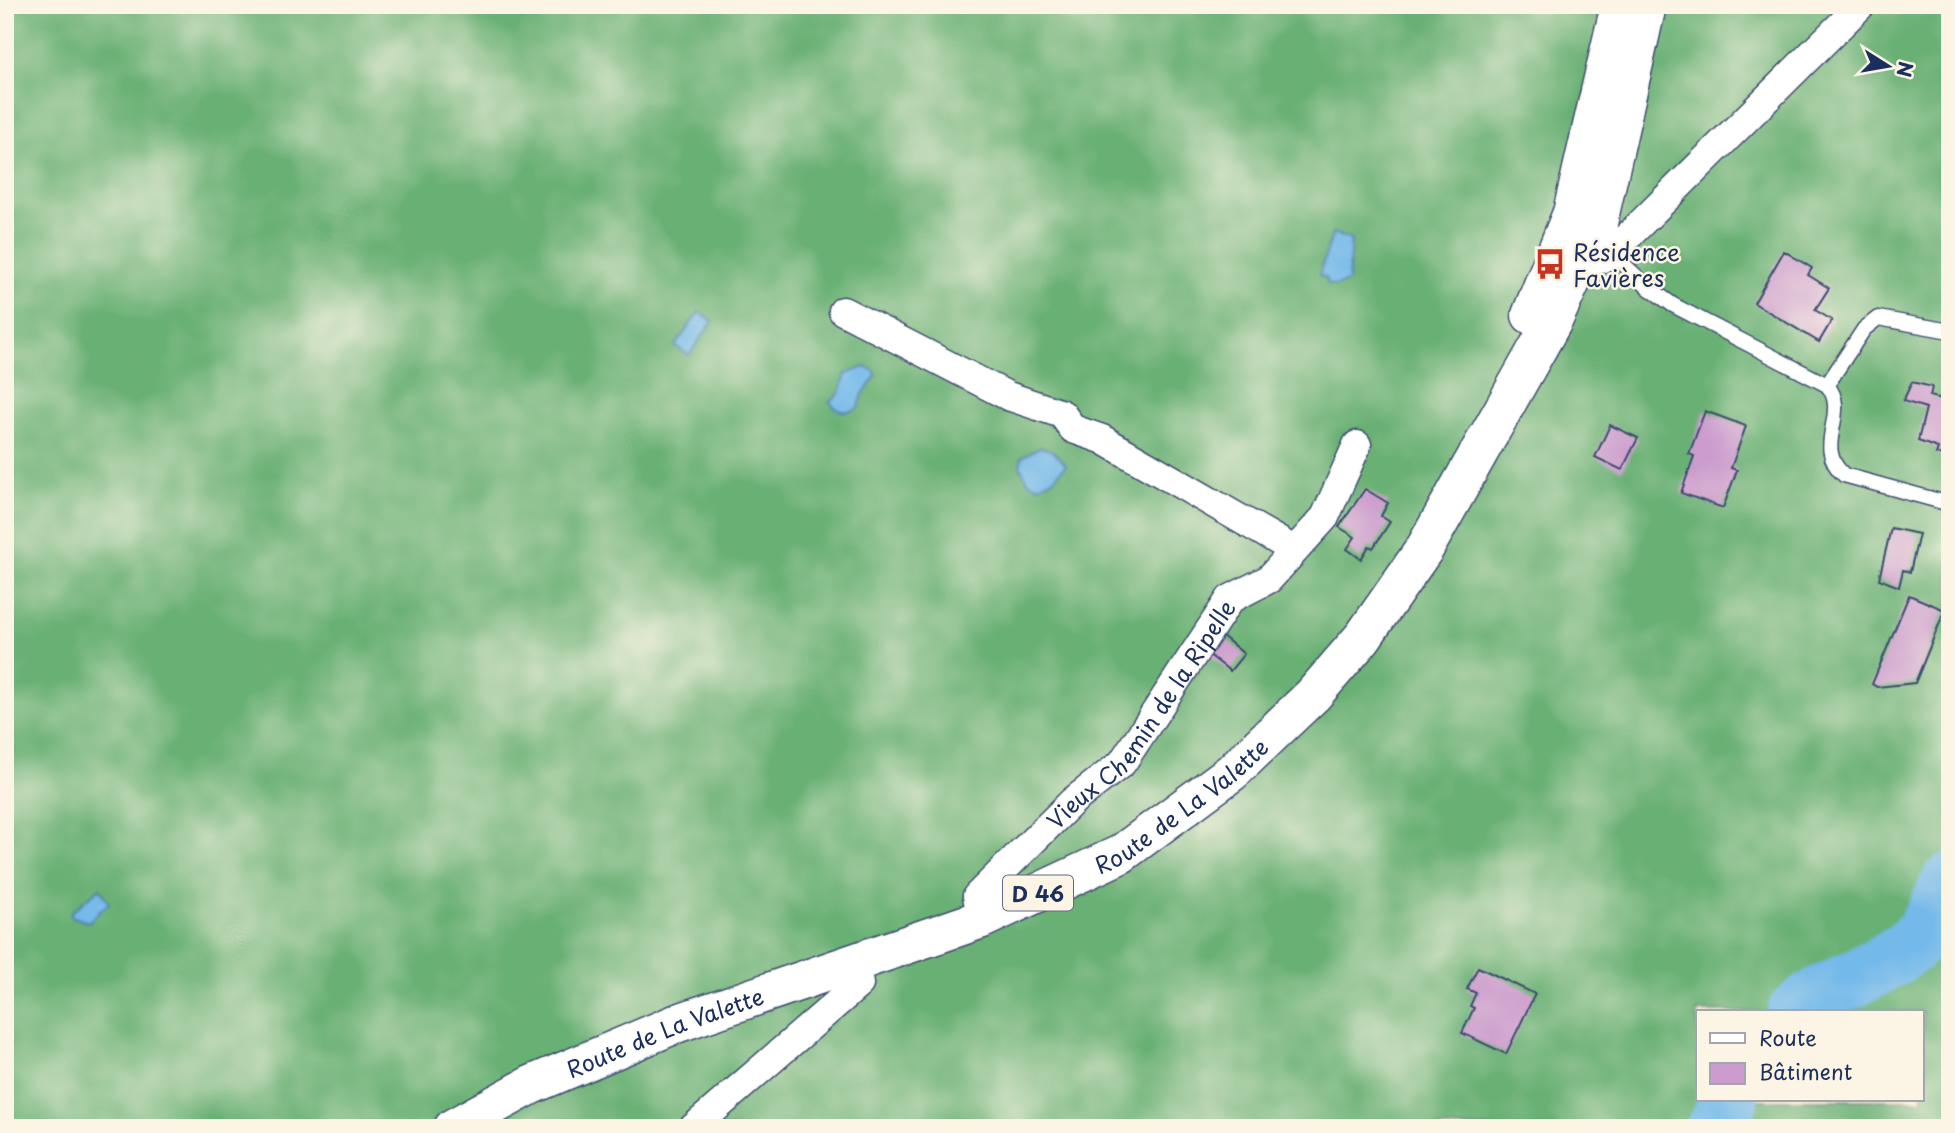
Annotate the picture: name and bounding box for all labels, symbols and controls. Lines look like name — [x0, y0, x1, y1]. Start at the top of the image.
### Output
north arrow — [1854, 32, 1924, 102]
text: N — [1890, 59, 1921, 79]
place label: Résidence Favières — [1573, 234, 1680, 295]
bus stop icon: Résidence Favières — [1533, 247, 1567, 281]
street label: Vieux Chemin de la Ripelle — [1038, 592, 1243, 836]
street label: Route de La Valette — [1088, 729, 1276, 882]
road number: D 46 — [1003, 876, 1073, 910]
street label: Route de La Valette — [560, 978, 768, 1086]
legend — [1696, 1010, 1924, 1102]
text: Route — [1759, 1021, 1817, 1053]
text: Bâtiment — [1759, 1055, 1852, 1087]

